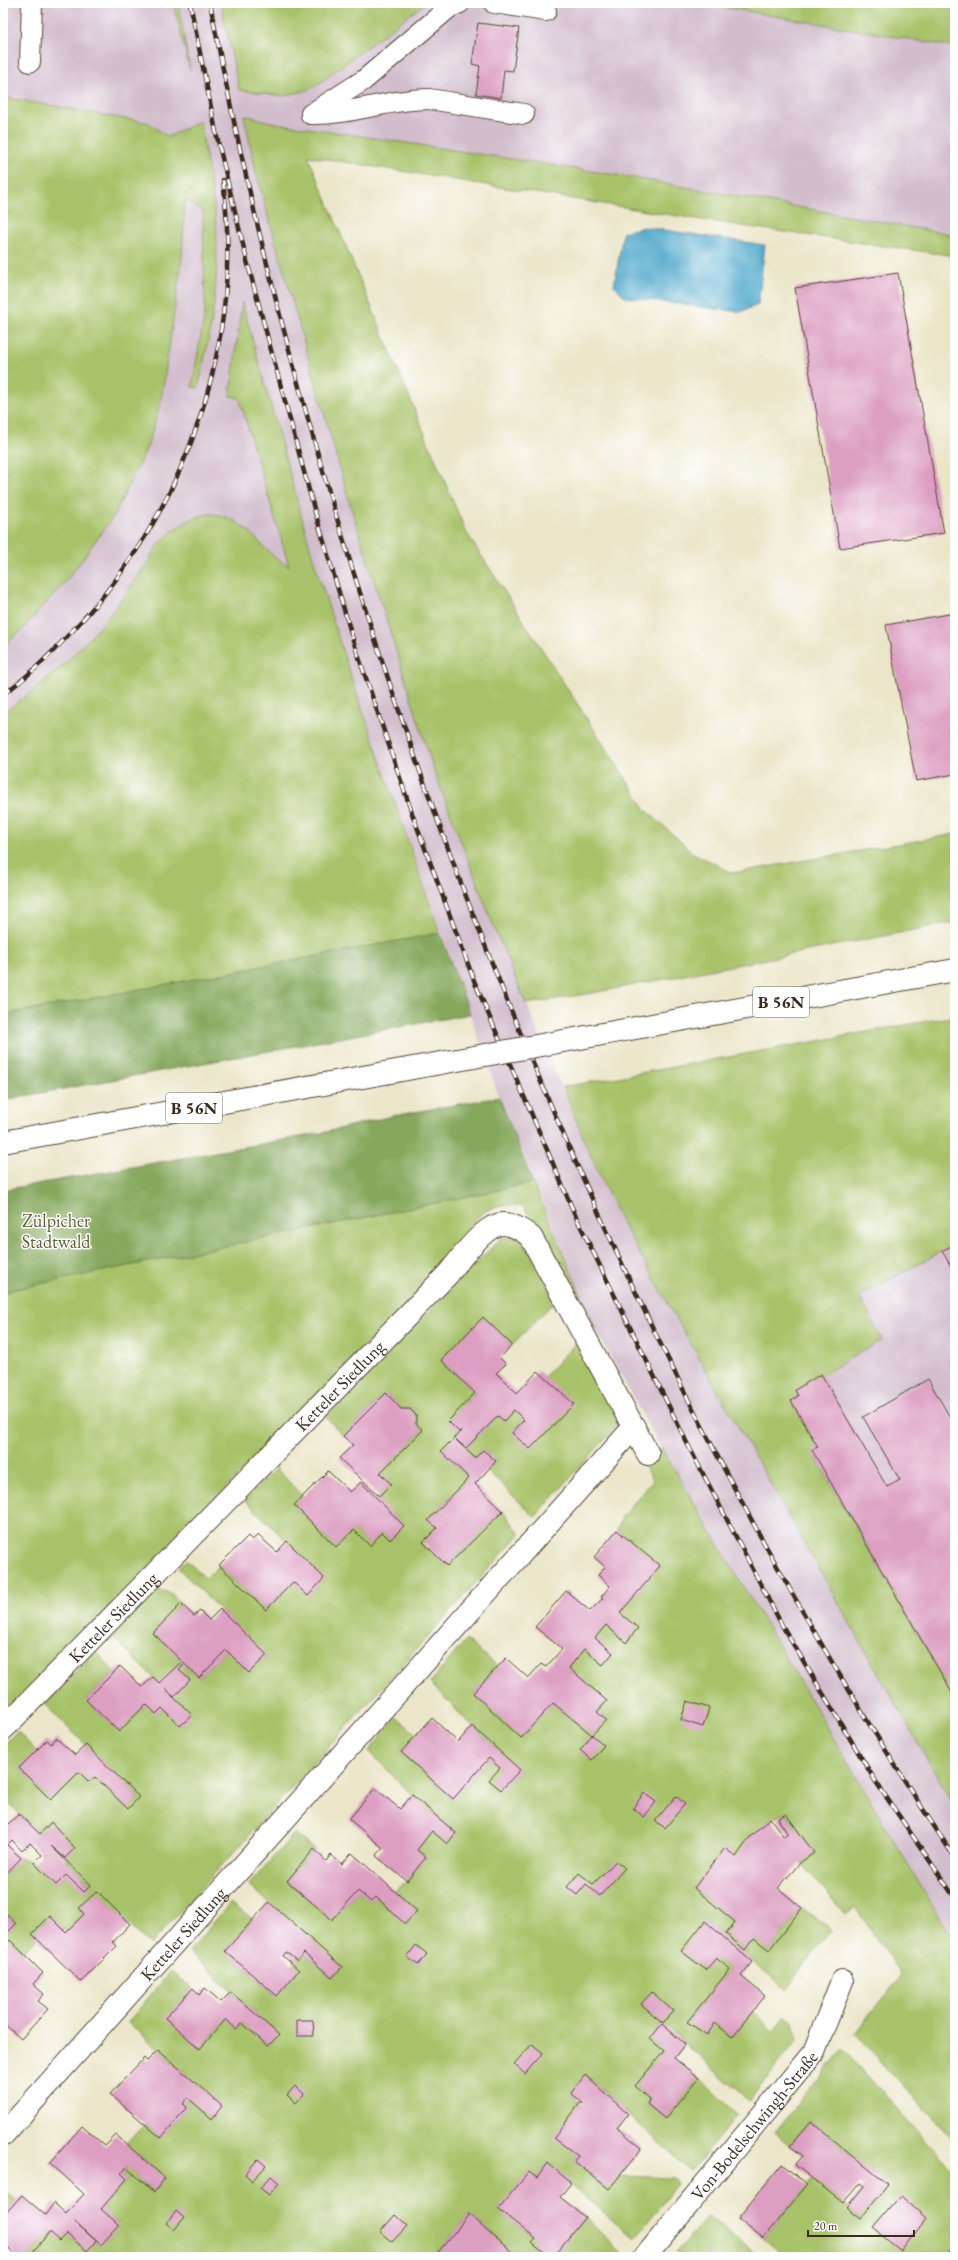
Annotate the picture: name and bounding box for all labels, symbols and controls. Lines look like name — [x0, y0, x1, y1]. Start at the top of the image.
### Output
road number: B 56N — [753, 987, 809, 1017]
road number: B 56N — [166, 1093, 222, 1123]
park label: Zülpicher Stadtwald — [22, 1209, 91, 1253]
street label: Ketteler Siedlung — [290, 1335, 389, 1436]
street label: Ketteler Siedlung — [63, 1566, 163, 1667]
street label: Ketteler Siedlung — [135, 1881, 231, 1985]
street label: Von-Bodelschwingh-Straße — [685, 2045, 822, 2205]
scale bar — [808, 2212, 914, 2238]
text: 20 m — [814, 2218, 838, 2234]

